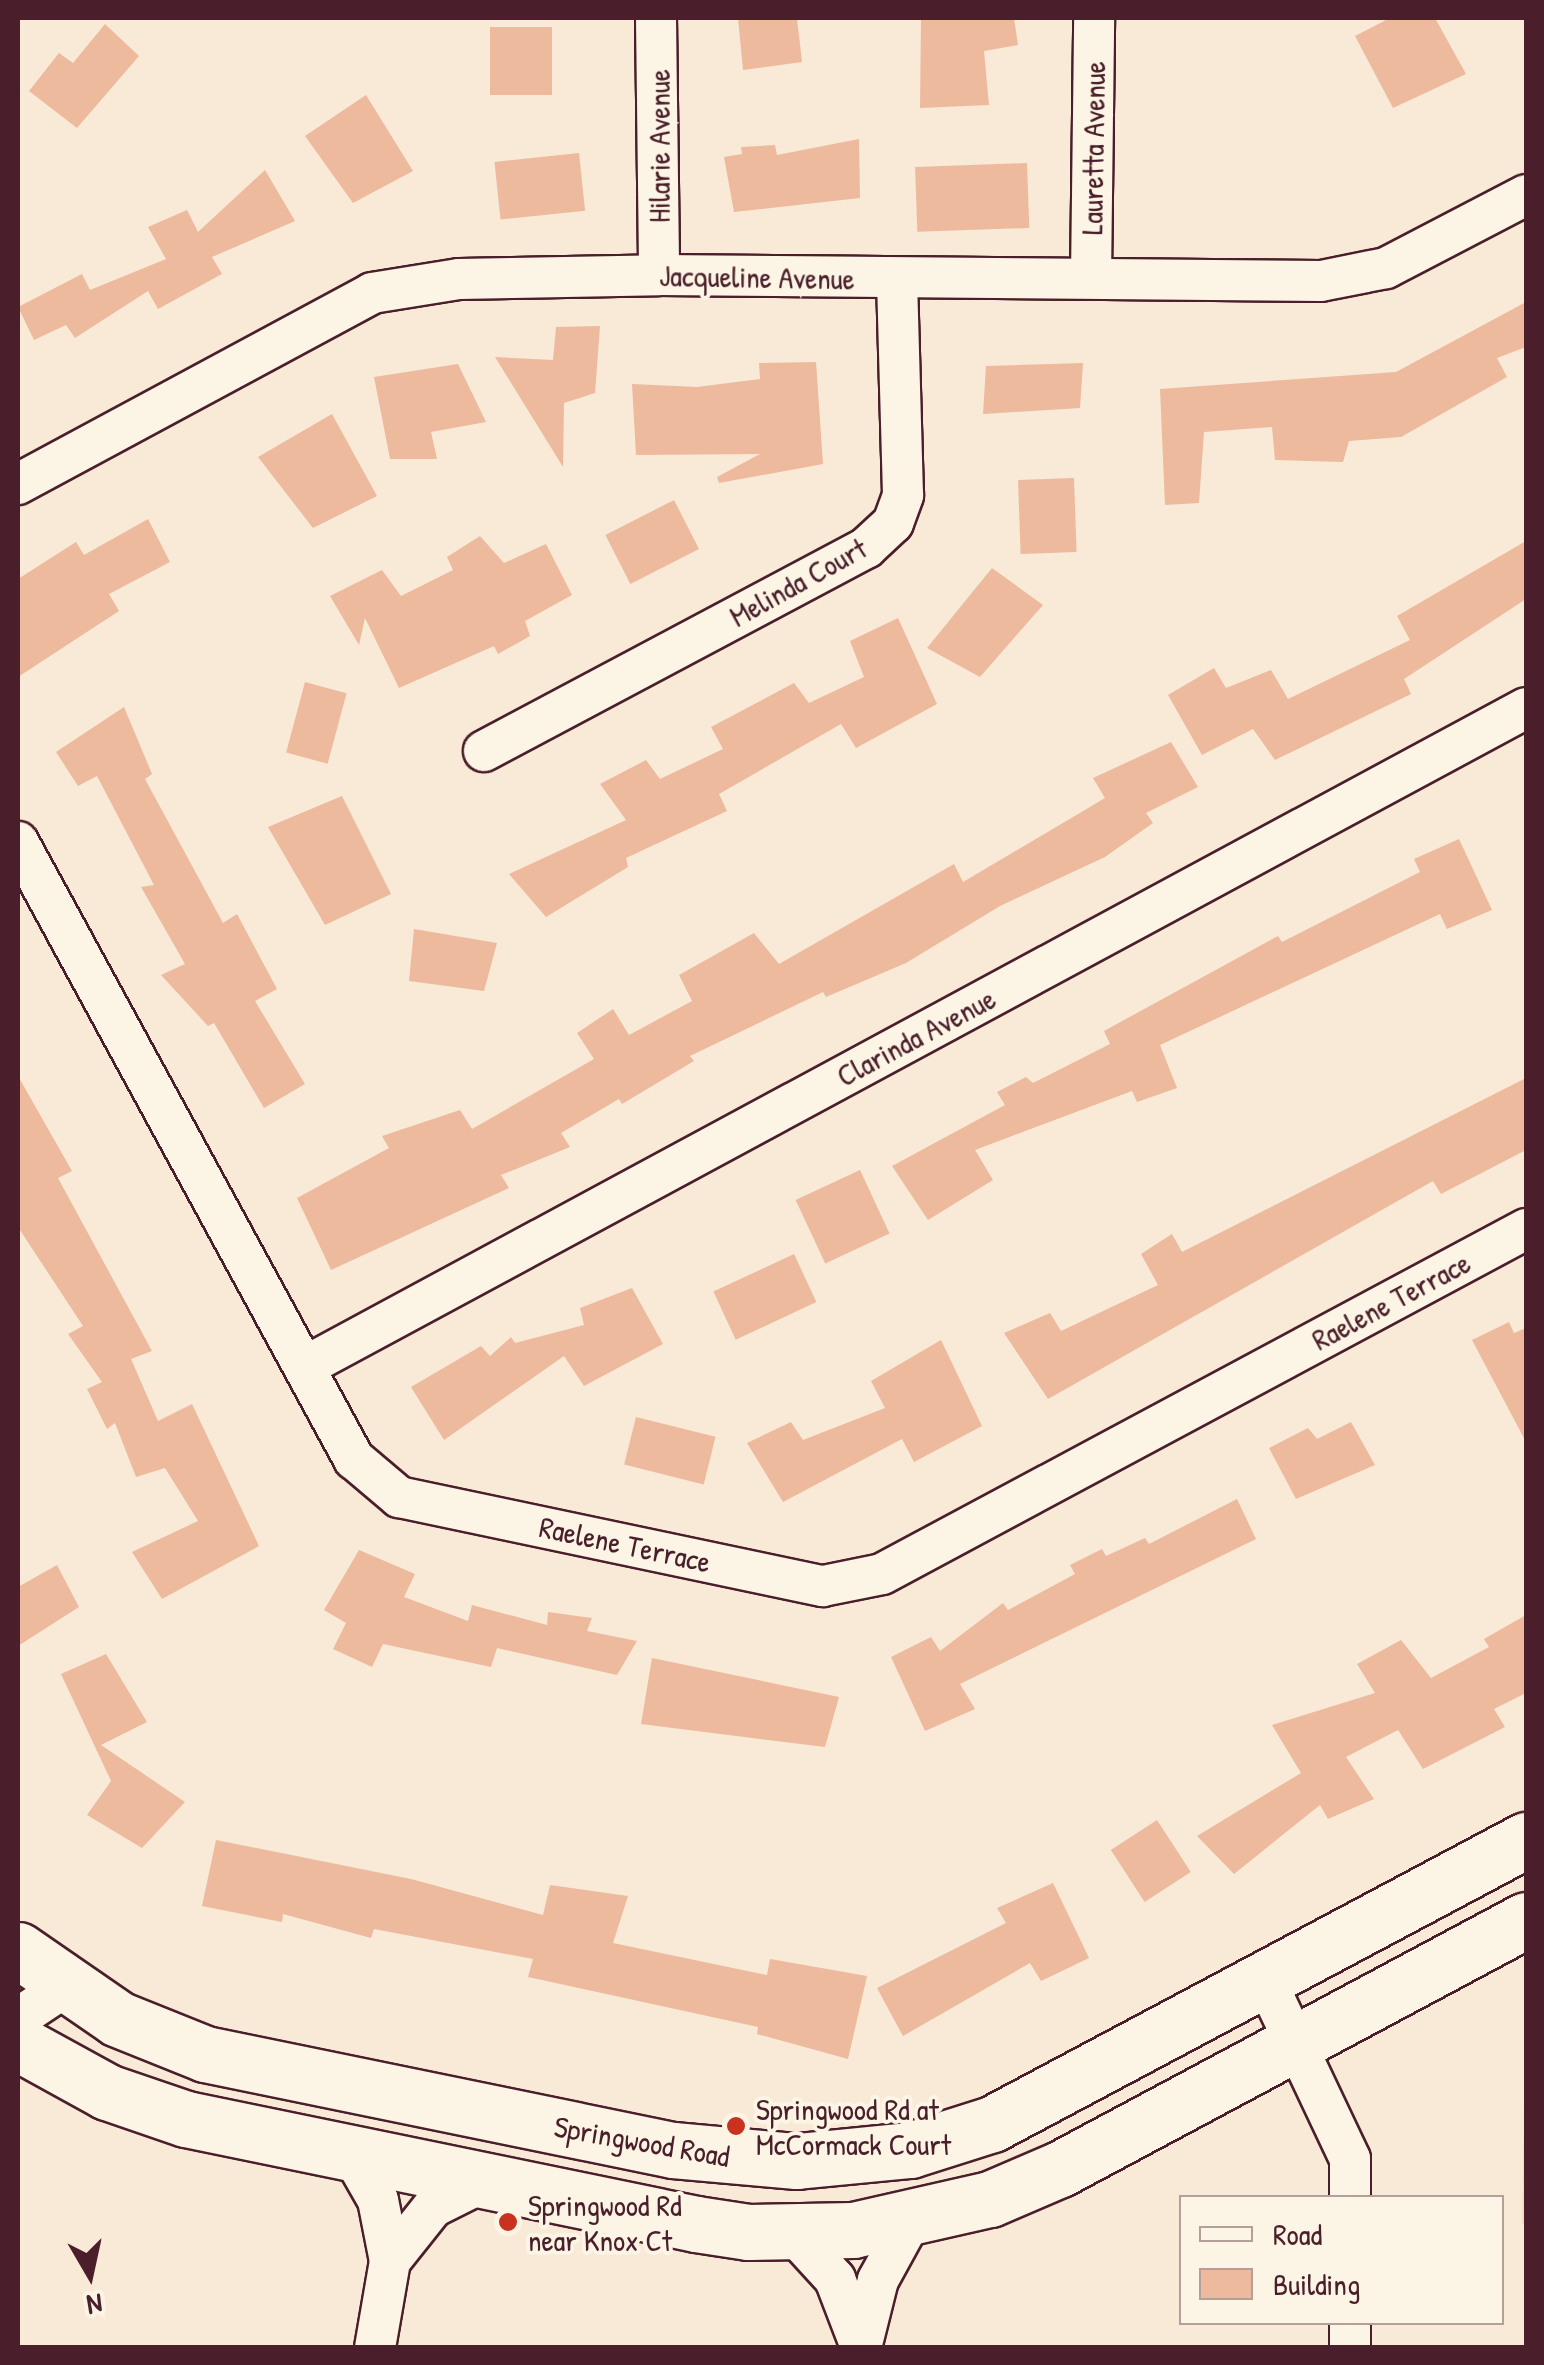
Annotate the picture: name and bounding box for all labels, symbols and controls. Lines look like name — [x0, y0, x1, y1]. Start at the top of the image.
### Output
street label: Lauretta Avenue — [1073, 61, 1113, 235]
street label: Hilarie Avenue — [641, 69, 677, 223]
street label: Jacqueline Avenue — [659, 257, 855, 297]
street label: Melinda Court — [723, 530, 873, 634]
street label: Clarinda Avenue — [831, 980, 1001, 1094]
street label: Raelene Terrace — [1306, 1244, 1476, 1358]
street label: Raelene Terrace — [536, 1508, 714, 1580]
place label: Springwood Rd at McCormack Court — [756, 2091, 951, 2162]
street label: Springwood Road — [551, 2108, 733, 2174]
marker: Springwood Rd at McCormack Court — [725, 2115, 747, 2137]
place label: Springwood Rd near Knox Ct — [528, 2187, 682, 2258]
legend — [1179, 2195, 1504, 2325]
marker: Springwood Rd near Knox Ct — [497, 2211, 519, 2233]
text: Road — [1273, 2214, 1322, 2254]
north arrow — [40, 2225, 140, 2325]
text: Building — [1273, 2264, 1360, 2304]
text: N — [84, 2285, 105, 2325]

